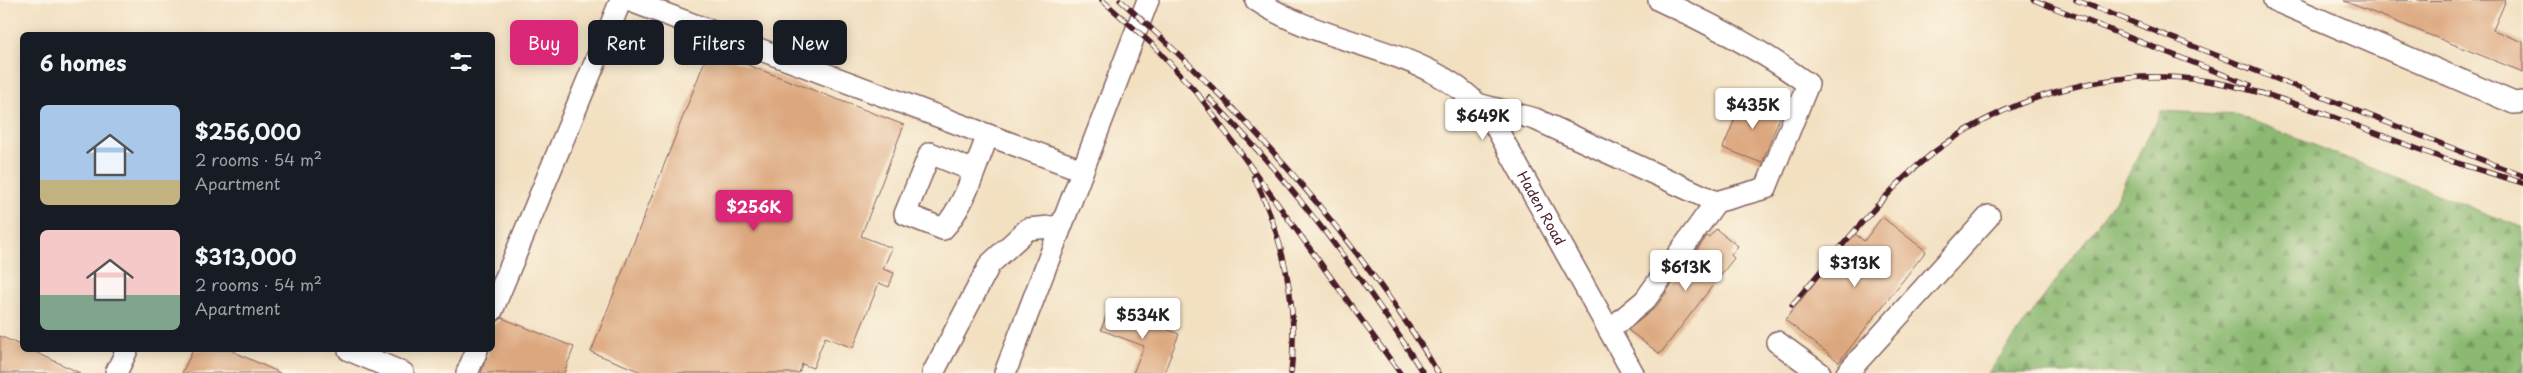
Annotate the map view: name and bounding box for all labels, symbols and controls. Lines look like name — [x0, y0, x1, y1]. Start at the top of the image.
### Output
chip: Buy — [510, 20, 578, 65]
chip: Rent — [588, 20, 664, 65]
chip: Filters — [674, 20, 763, 65]
chip: New — [773, 20, 847, 65]
text: 6 homes — [40, 46, 126, 78]
icon: filters — [447, 48, 475, 76]
pin: $435K — [1718, 88, 1788, 130]
text: $435K — [1726, 92, 1780, 116]
pin: $649K — [1448, 98, 1518, 141]
text: $649K — [1456, 103, 1510, 127]
text: $256,000 — [195, 115, 301, 147]
icon: home — [80, 125, 140, 185]
text: 2 rooms · 54 m² — [195, 147, 322, 171]
street label: Haden Road — [1512, 167, 1571, 249]
text: Apartment — [195, 171, 280, 195]
pin: $256K — [719, 190, 789, 232]
text: $256K — [727, 194, 781, 218]
text: $313,000 — [195, 240, 297, 272]
pin: $313K — [1820, 246, 1890, 288]
icon: home — [80, 250, 140, 310]
pin: $613K — [1651, 250, 1721, 292]
text: $313K — [1830, 250, 1880, 274]
text: $613K — [1661, 254, 1711, 278]
text: 2 rooms · 54 m² — [195, 272, 322, 296]
text: Apartment — [195, 296, 280, 320]
pin: $534K — [1108, 298, 1178, 340]
text: $534K — [1116, 302, 1170, 326]

